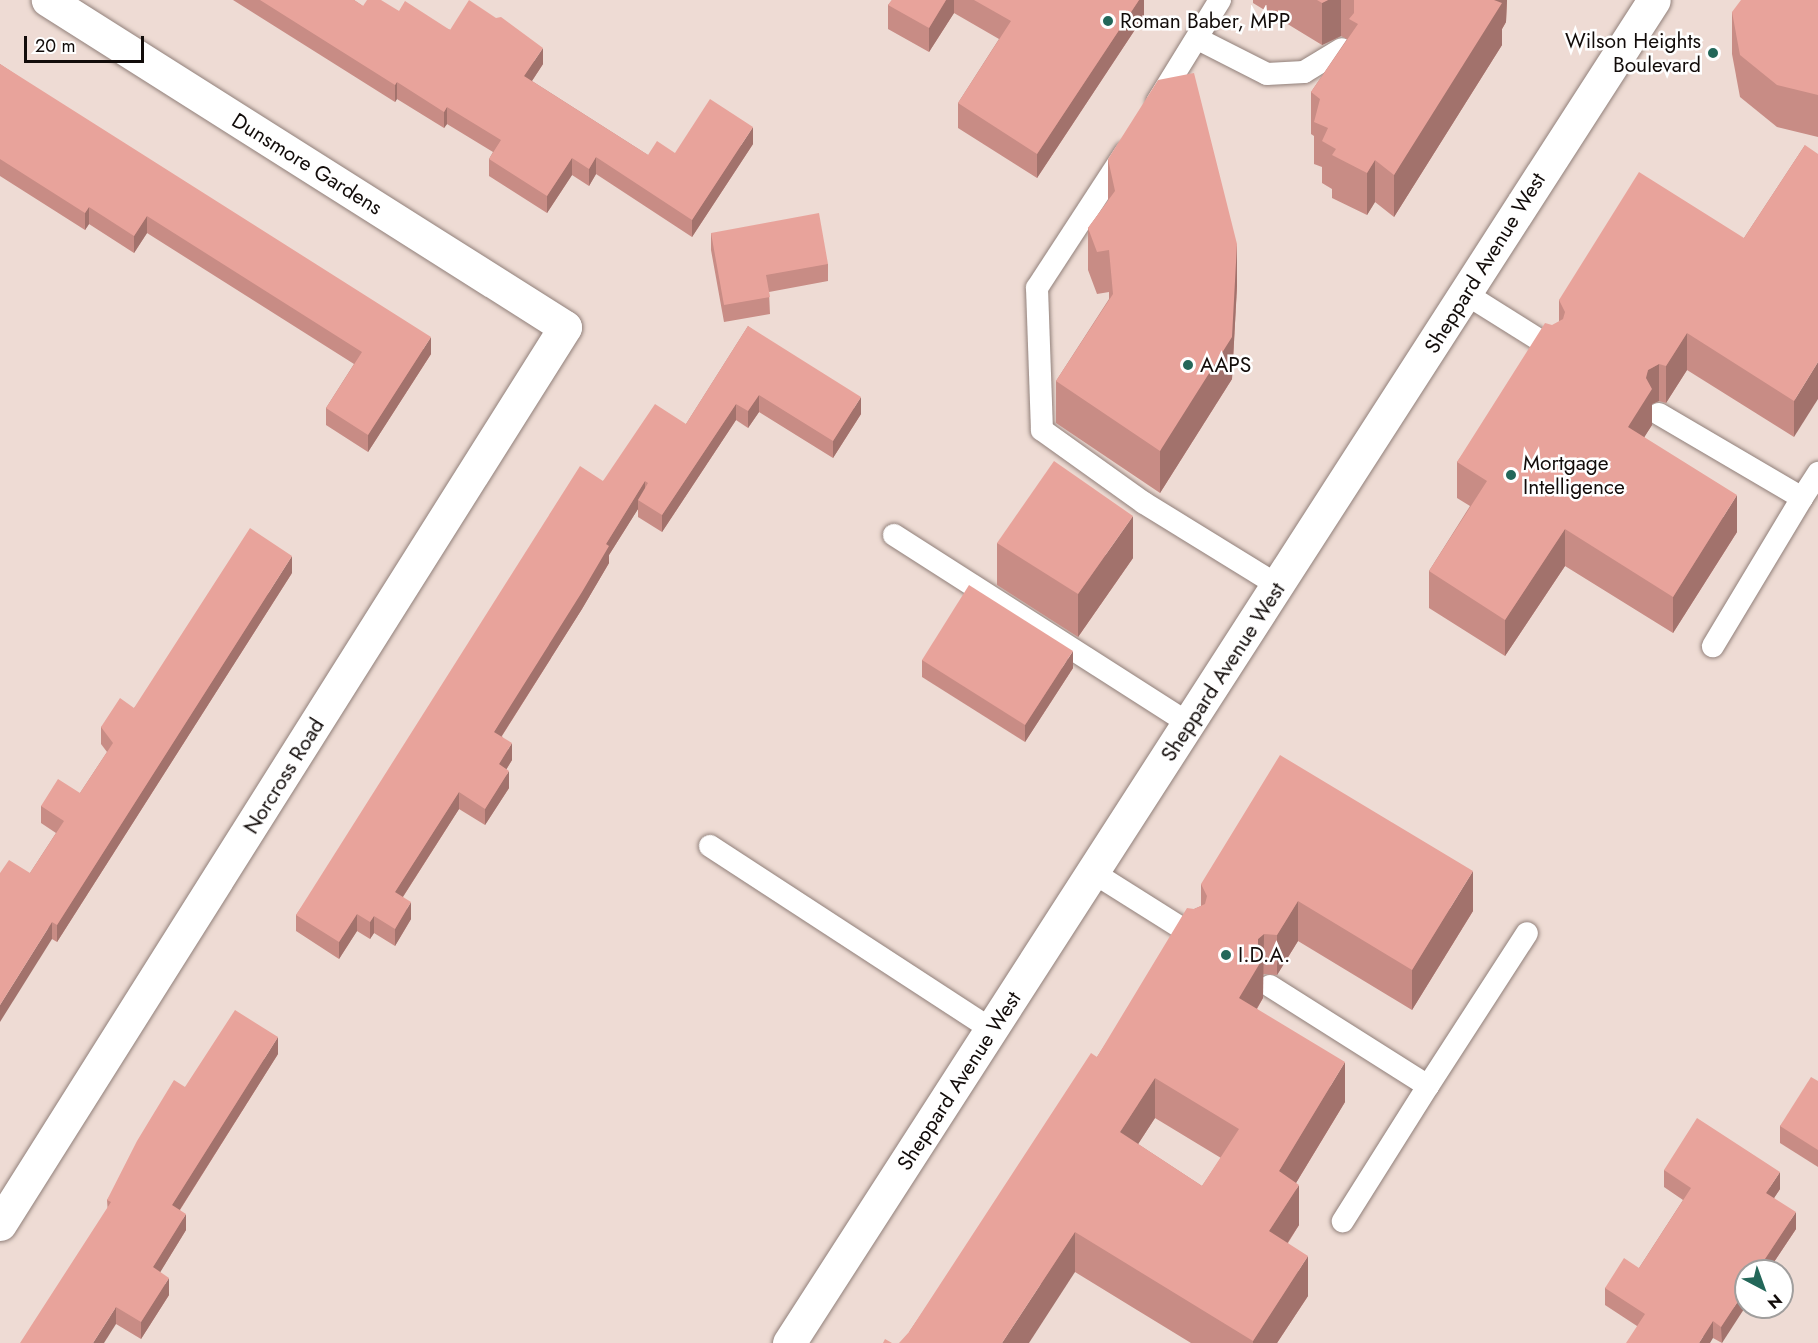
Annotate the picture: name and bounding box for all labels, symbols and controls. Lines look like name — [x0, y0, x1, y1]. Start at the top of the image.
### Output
place label: Roman Baber, MPP — [1120, 8, 1290, 34]
marker: Roman Baber, MPP — [1101, 14, 1115, 28]
scale bar — [27, 24, 147, 62]
place label: Wilson Heights Boulevard — [1565, 28, 1701, 78]
text: 20 m — [35, 33, 75, 59]
marker: Wilson Heights Boulevard — [1706, 46, 1720, 60]
street label: Dunsmore Gardens — [227, 108, 387, 220]
street label: Sheppard Avenue West — [1419, 168, 1551, 358]
place label: AAPS — [1200, 352, 1251, 378]
marker: AAPS — [1181, 358, 1195, 372]
place label: Mortgage Intelligence — [1523, 450, 1625, 500]
marker: Mortgage Intelligence — [1504, 468, 1518, 482]
street label: Sheppard Avenue West — [1156, 578, 1290, 766]
street label: Norcross Road — [238, 714, 330, 838]
place label: I.D.A. — [1238, 942, 1290, 968]
marker: I.D.A. — [1219, 948, 1233, 962]
street label: Sheppard Avenue West — [892, 987, 1026, 1175]
north arrow — [1734, 1259, 1794, 1319]
text: N — [1762, 1289, 1787, 1314]

